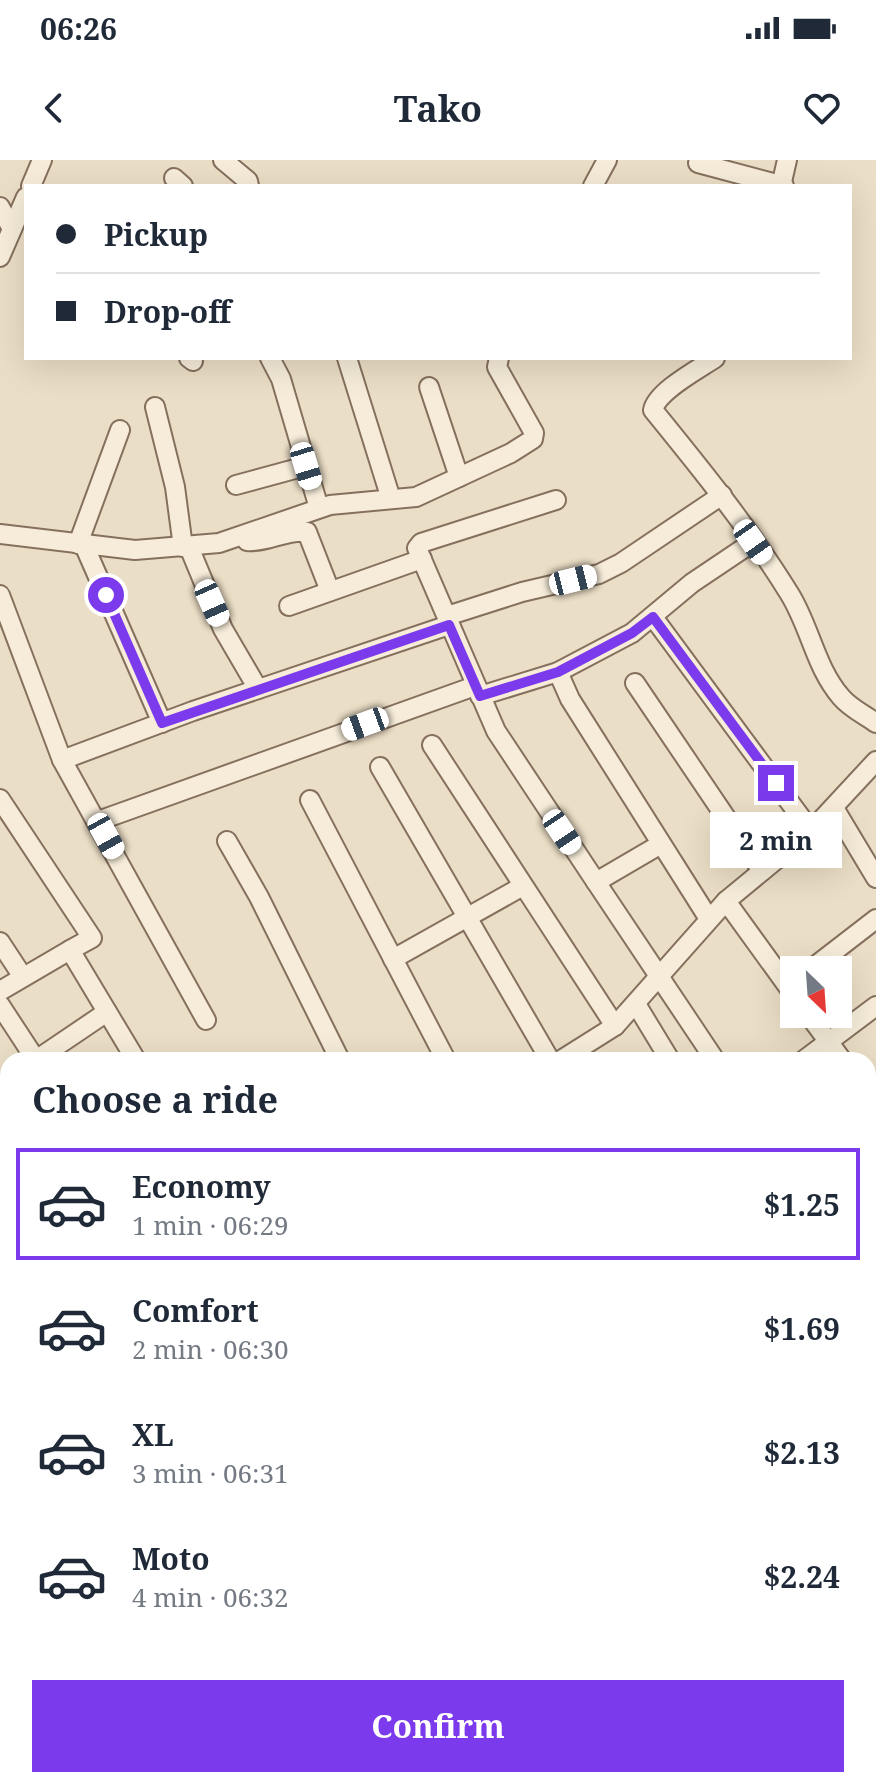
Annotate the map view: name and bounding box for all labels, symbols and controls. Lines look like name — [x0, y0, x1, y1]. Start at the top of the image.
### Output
text: 06:26 — [40, 8, 117, 49]
text: Tako — [394, 84, 482, 133]
icon: back — [32, 86, 76, 130]
icon: heart — [800, 86, 844, 130]
text: Pickup — [104, 214, 208, 255]
text: Drop-off — [104, 291, 231, 332]
car — [288, 440, 324, 492]
car — [729, 515, 777, 569]
car — [547, 563, 599, 597]
car — [191, 576, 233, 630]
route start — [88, 577, 124, 613]
car — [338, 705, 392, 743]
route end — [758, 765, 794, 801]
car — [539, 805, 585, 859]
car — [84, 809, 128, 863]
callout: 2 min — [710, 811, 842, 867]
text: 2 min — [739, 822, 813, 858]
north arrow — [780, 956, 852, 1028]
map controls — [780, 956, 852, 1028]
text: Choose a ride — [32, 1075, 278, 1124]
text: Economy — [132, 1166, 271, 1207]
icon: car — [36, 1168, 108, 1240]
text: $1.25 — [763, 1184, 840, 1225]
text: 1 min · 06:29 — [132, 1207, 289, 1243]
text: Comfort — [132, 1290, 259, 1331]
icon: car — [36, 1292, 108, 1364]
text: $1.69 — [763, 1308, 840, 1349]
text: 2 min · 06:30 — [132, 1331, 289, 1367]
text: XL — [132, 1414, 174, 1455]
icon: car — [36, 1416, 108, 1488]
text: $2.13 — [763, 1432, 840, 1473]
text: 3 min · 06:31 — [132, 1455, 289, 1491]
text: Moto — [132, 1538, 210, 1579]
icon: car — [36, 1540, 108, 1612]
text: $2.24 — [763, 1556, 840, 1597]
text: 4 min · 06:32 — [132, 1579, 289, 1615]
button: Confirm — [32, 1680, 844, 1772]

